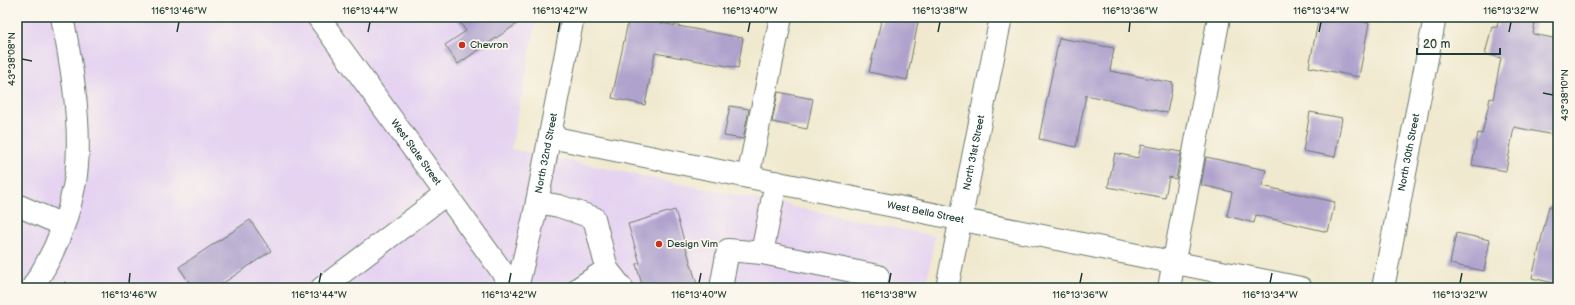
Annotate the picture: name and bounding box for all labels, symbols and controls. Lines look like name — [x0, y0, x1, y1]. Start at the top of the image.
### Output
text: 116°13'46"W — [151, 5, 207, 17]
text: 116°13'44"W — [342, 5, 398, 17]
text: 116°13'42"W — [532, 5, 588, 17]
text: 116°13'40"W — [722, 5, 778, 17]
text: 116°13'38"W — [912, 5, 968, 17]
text: 116°13'36"W — [1102, 5, 1158, 17]
text: 116°13'34"W — [1293, 5, 1349, 17]
text: 116°13'32"W — [1483, 5, 1539, 17]
scale bar — [1417, 30, 1500, 56]
text: 43°38'08"N — [6, 32, 18, 86]
text: 20 m — [1423, 37, 1450, 52]
place label: Chevron — [470, 39, 508, 51]
marker: Chevron — [457, 40, 467, 50]
text: 43°38'10"N — [1559, 69, 1571, 121]
street label: North 32nd Street — [533, 112, 560, 194]
street label: North 30th Street — [1396, 113, 1422, 192]
street label: North 31st Street — [961, 114, 987, 191]
street label: West State Street — [388, 117, 444, 188]
street label: West Bella Street — [886, 199, 965, 226]
place label: Design Vim — [667, 238, 718, 250]
marker: Design Vim — [654, 239, 664, 249]
text: 116°13'46"W — [101, 289, 157, 301]
text: 116°13'44"W — [291, 289, 347, 301]
text: 116°13'42"W — [481, 289, 537, 301]
text: 116°13'40"W — [671, 289, 727, 301]
text: 116°13'38"W — [861, 289, 917, 301]
text: 116°13'36"W — [1052, 289, 1108, 301]
text: 116°13'34"W — [1242, 289, 1298, 301]
text: 116°13'32"W — [1432, 289, 1488, 301]

